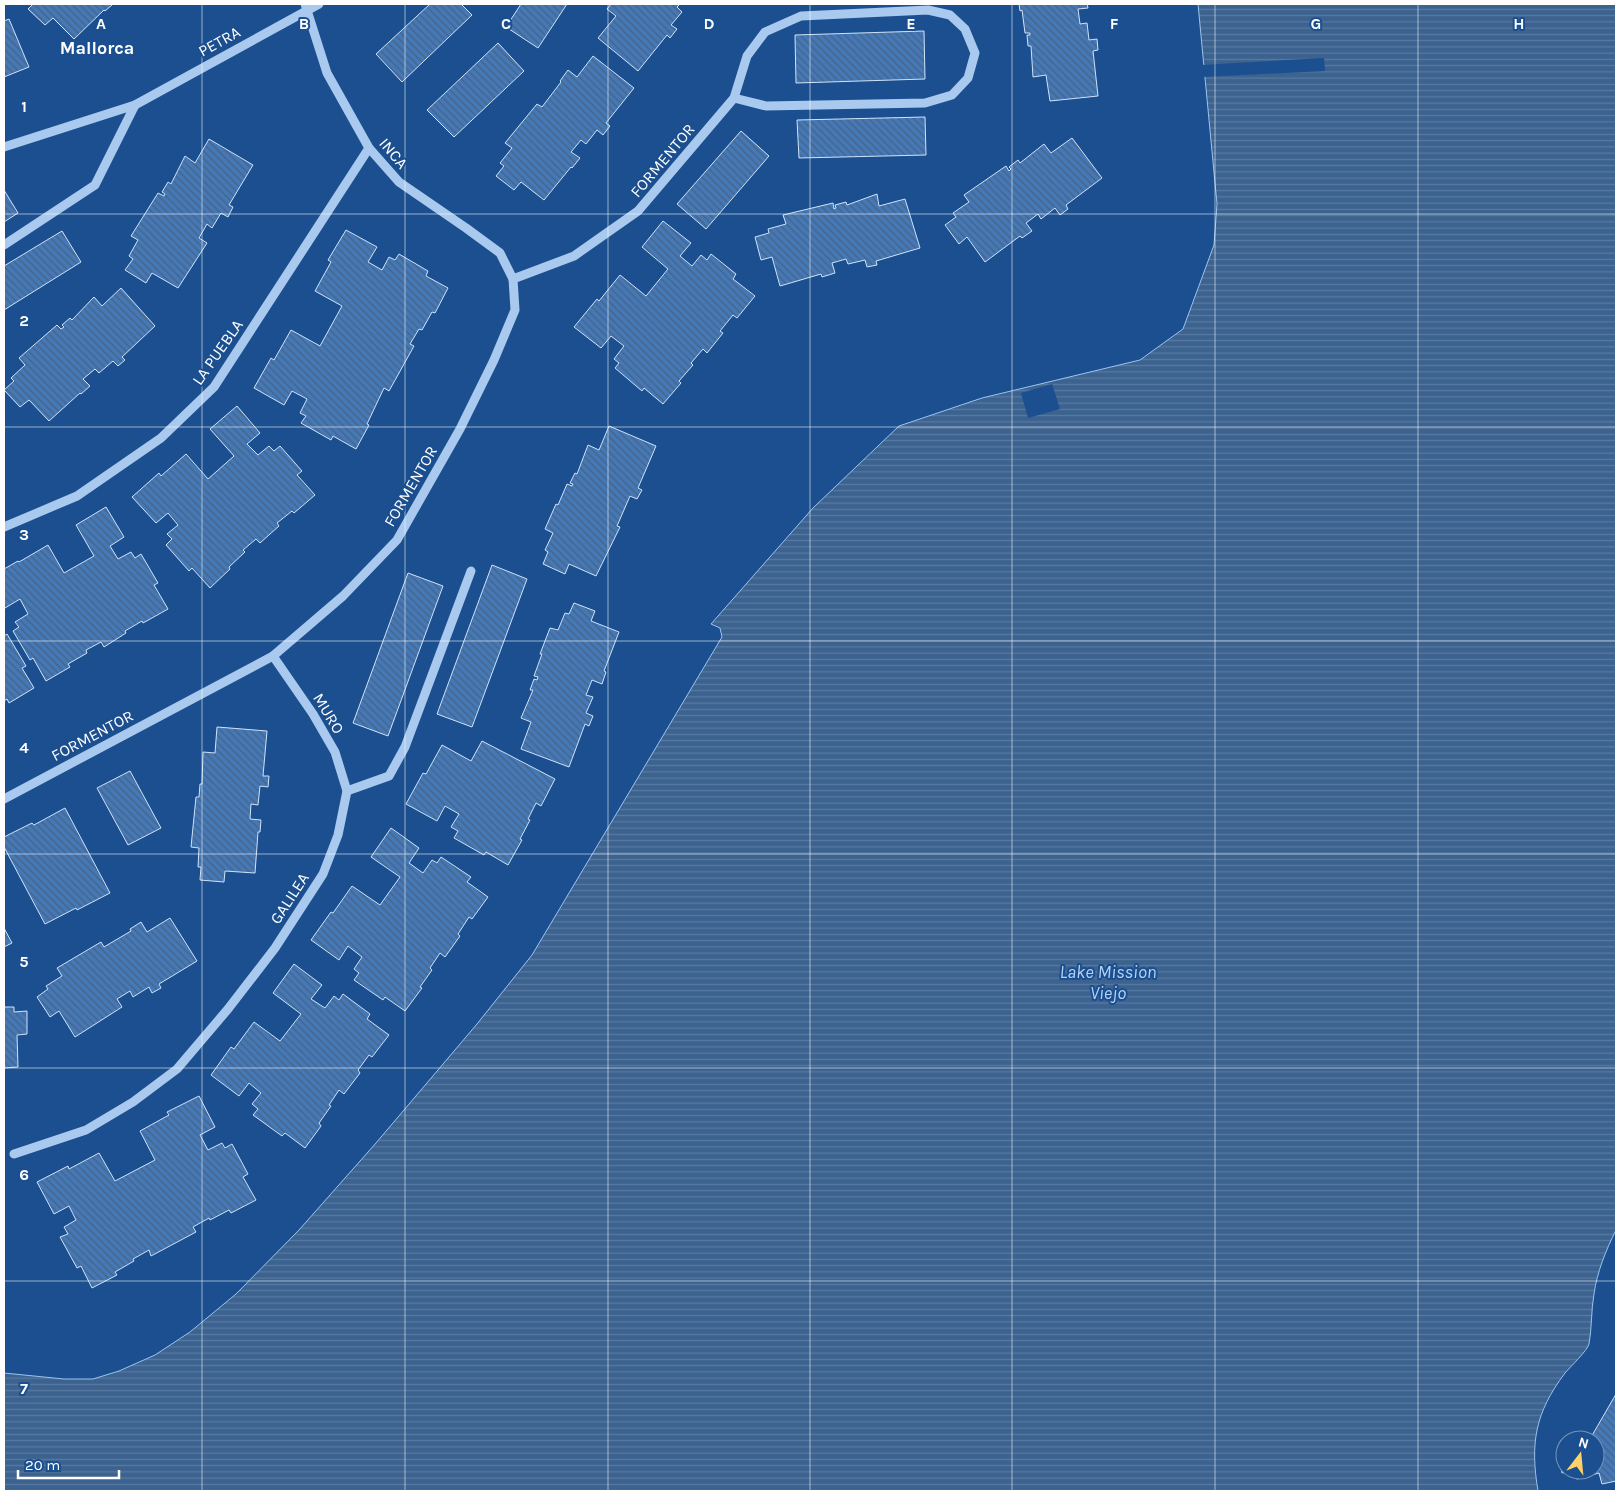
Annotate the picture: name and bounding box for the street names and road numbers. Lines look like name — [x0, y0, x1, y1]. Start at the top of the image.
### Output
street label: PETRA — [195, 22, 243, 61]
street label: FORMENTOR — [626, 120, 699, 201]
street label: INCA — [375, 134, 412, 173]
street label: LA PUEBLA — [188, 316, 247, 389]
street label: FORMENTOR — [380, 442, 441, 530]
street label: MURO — [309, 689, 348, 737]
street label: FORMENTOR — [48, 706, 136, 765]
street label: GALILEA — [266, 869, 313, 927]

